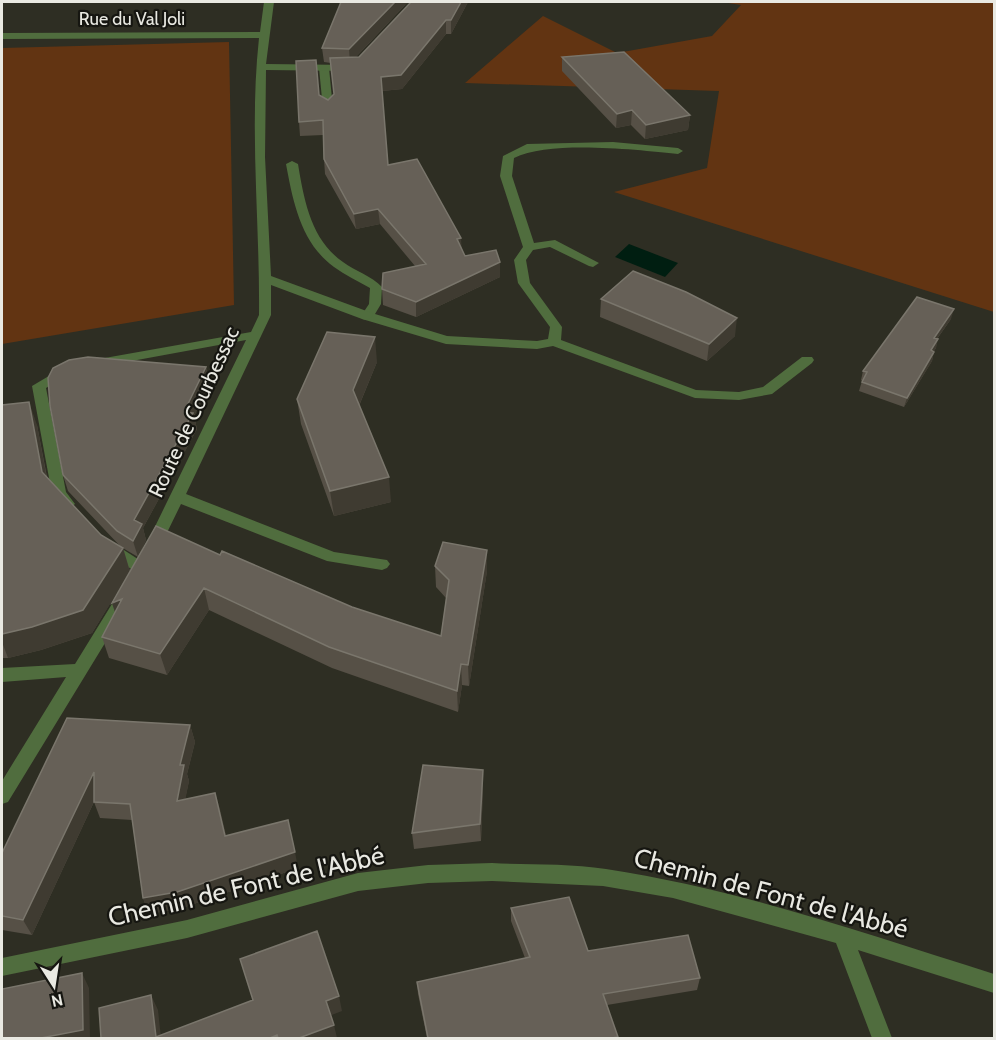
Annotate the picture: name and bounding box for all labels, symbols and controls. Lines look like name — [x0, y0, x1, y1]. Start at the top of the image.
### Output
street label: Rue du Val Joli — [79, 8, 185, 30]
street label: Route de Courbessac — [143, 322, 244, 501]
street label: Chemin de Font de l'Abbé — [105, 839, 387, 933]
street label: Chemin de Font de l'Abbé — [630, 841, 912, 945]
north arrow — [24, 956, 84, 1016]
text: N — [50, 990, 65, 1011]

